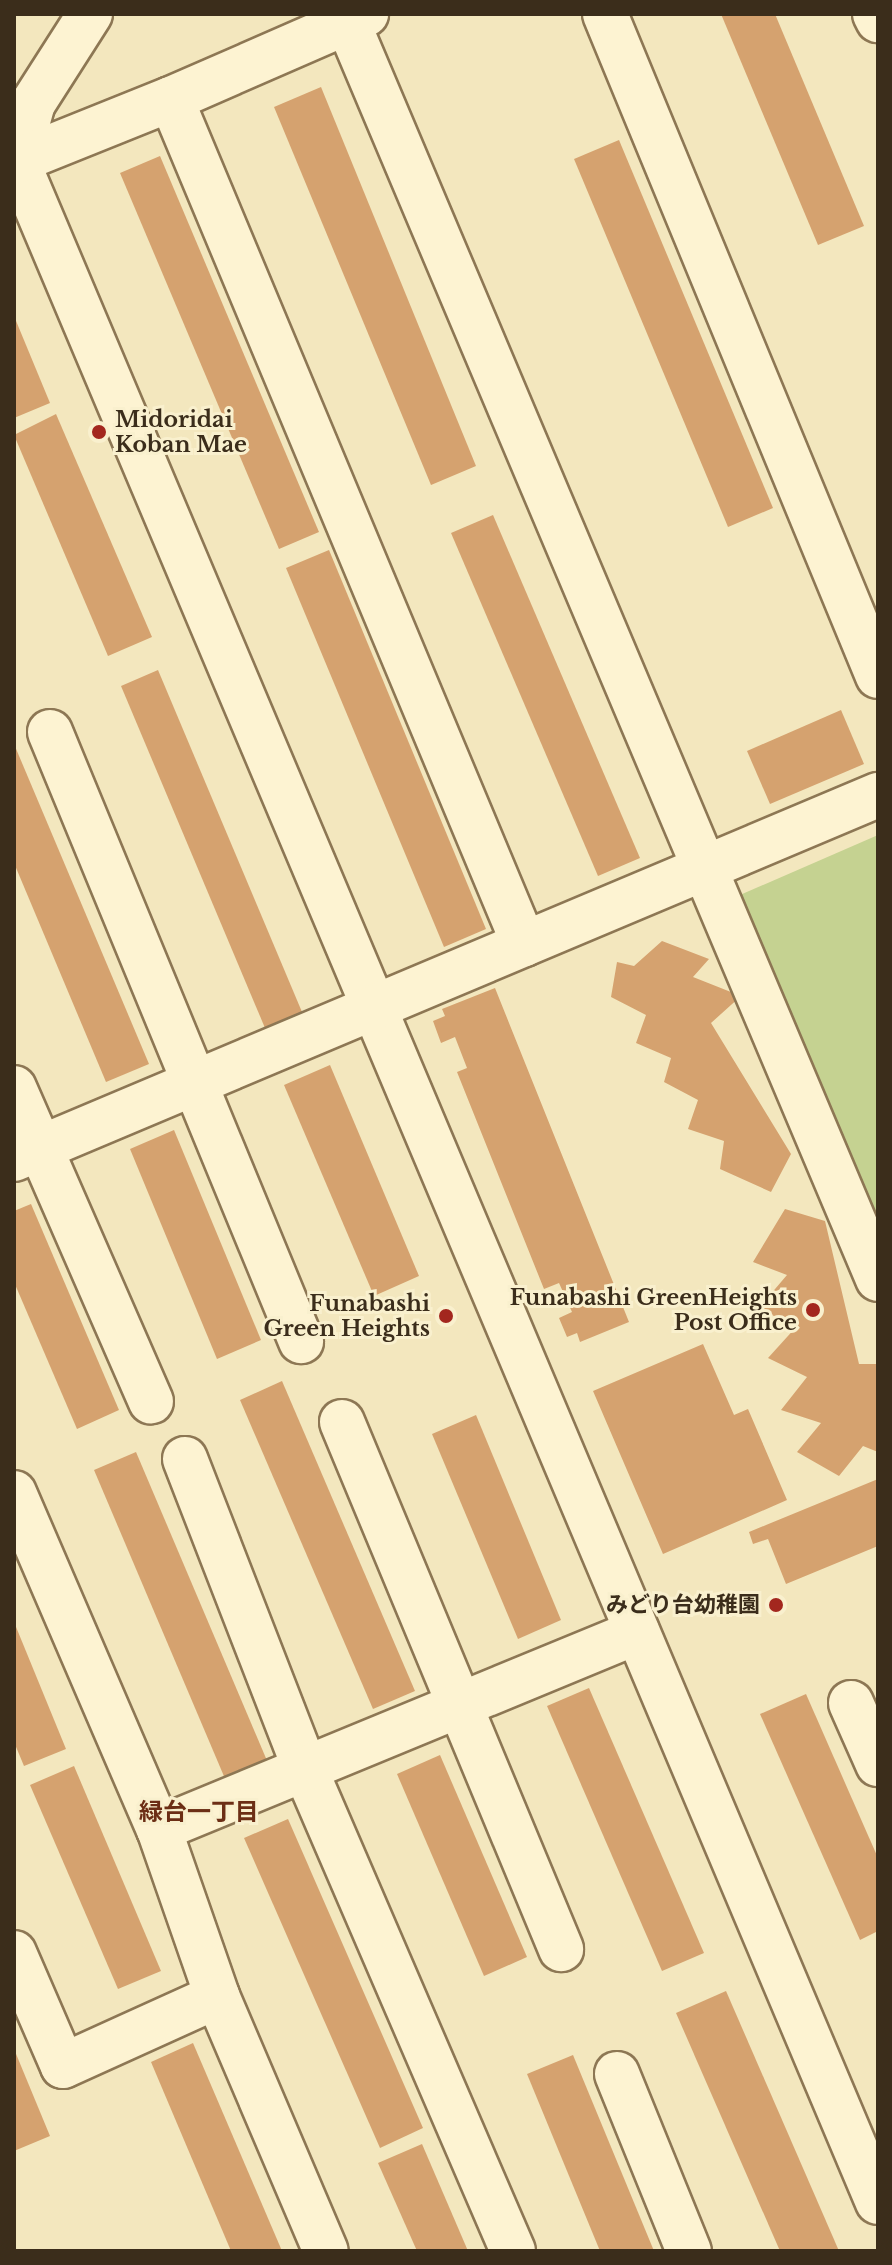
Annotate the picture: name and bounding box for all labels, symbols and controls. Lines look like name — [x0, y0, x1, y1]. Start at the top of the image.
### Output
place label: Midoridai Koban Mae — [115, 406, 247, 458]
marker: Midoridai Koban Mae — [90, 423, 108, 441]
place label: Funabashi GreenHeights Post Office — [510, 1284, 797, 1336]
place label: Funabashi Green Heights — [263, 1290, 430, 1342]
marker: Funabashi GreenHeights Post Office — [804, 1301, 822, 1319]
marker: Funabashi Green Heights — [437, 1307, 455, 1325]
place label: みどり台幼稚園 — [606, 1592, 760, 1618]
marker: みどり台幼稚園 — [767, 1596, 785, 1614]
district label: 緑台一丁目 — [139, 1798, 259, 1826]

